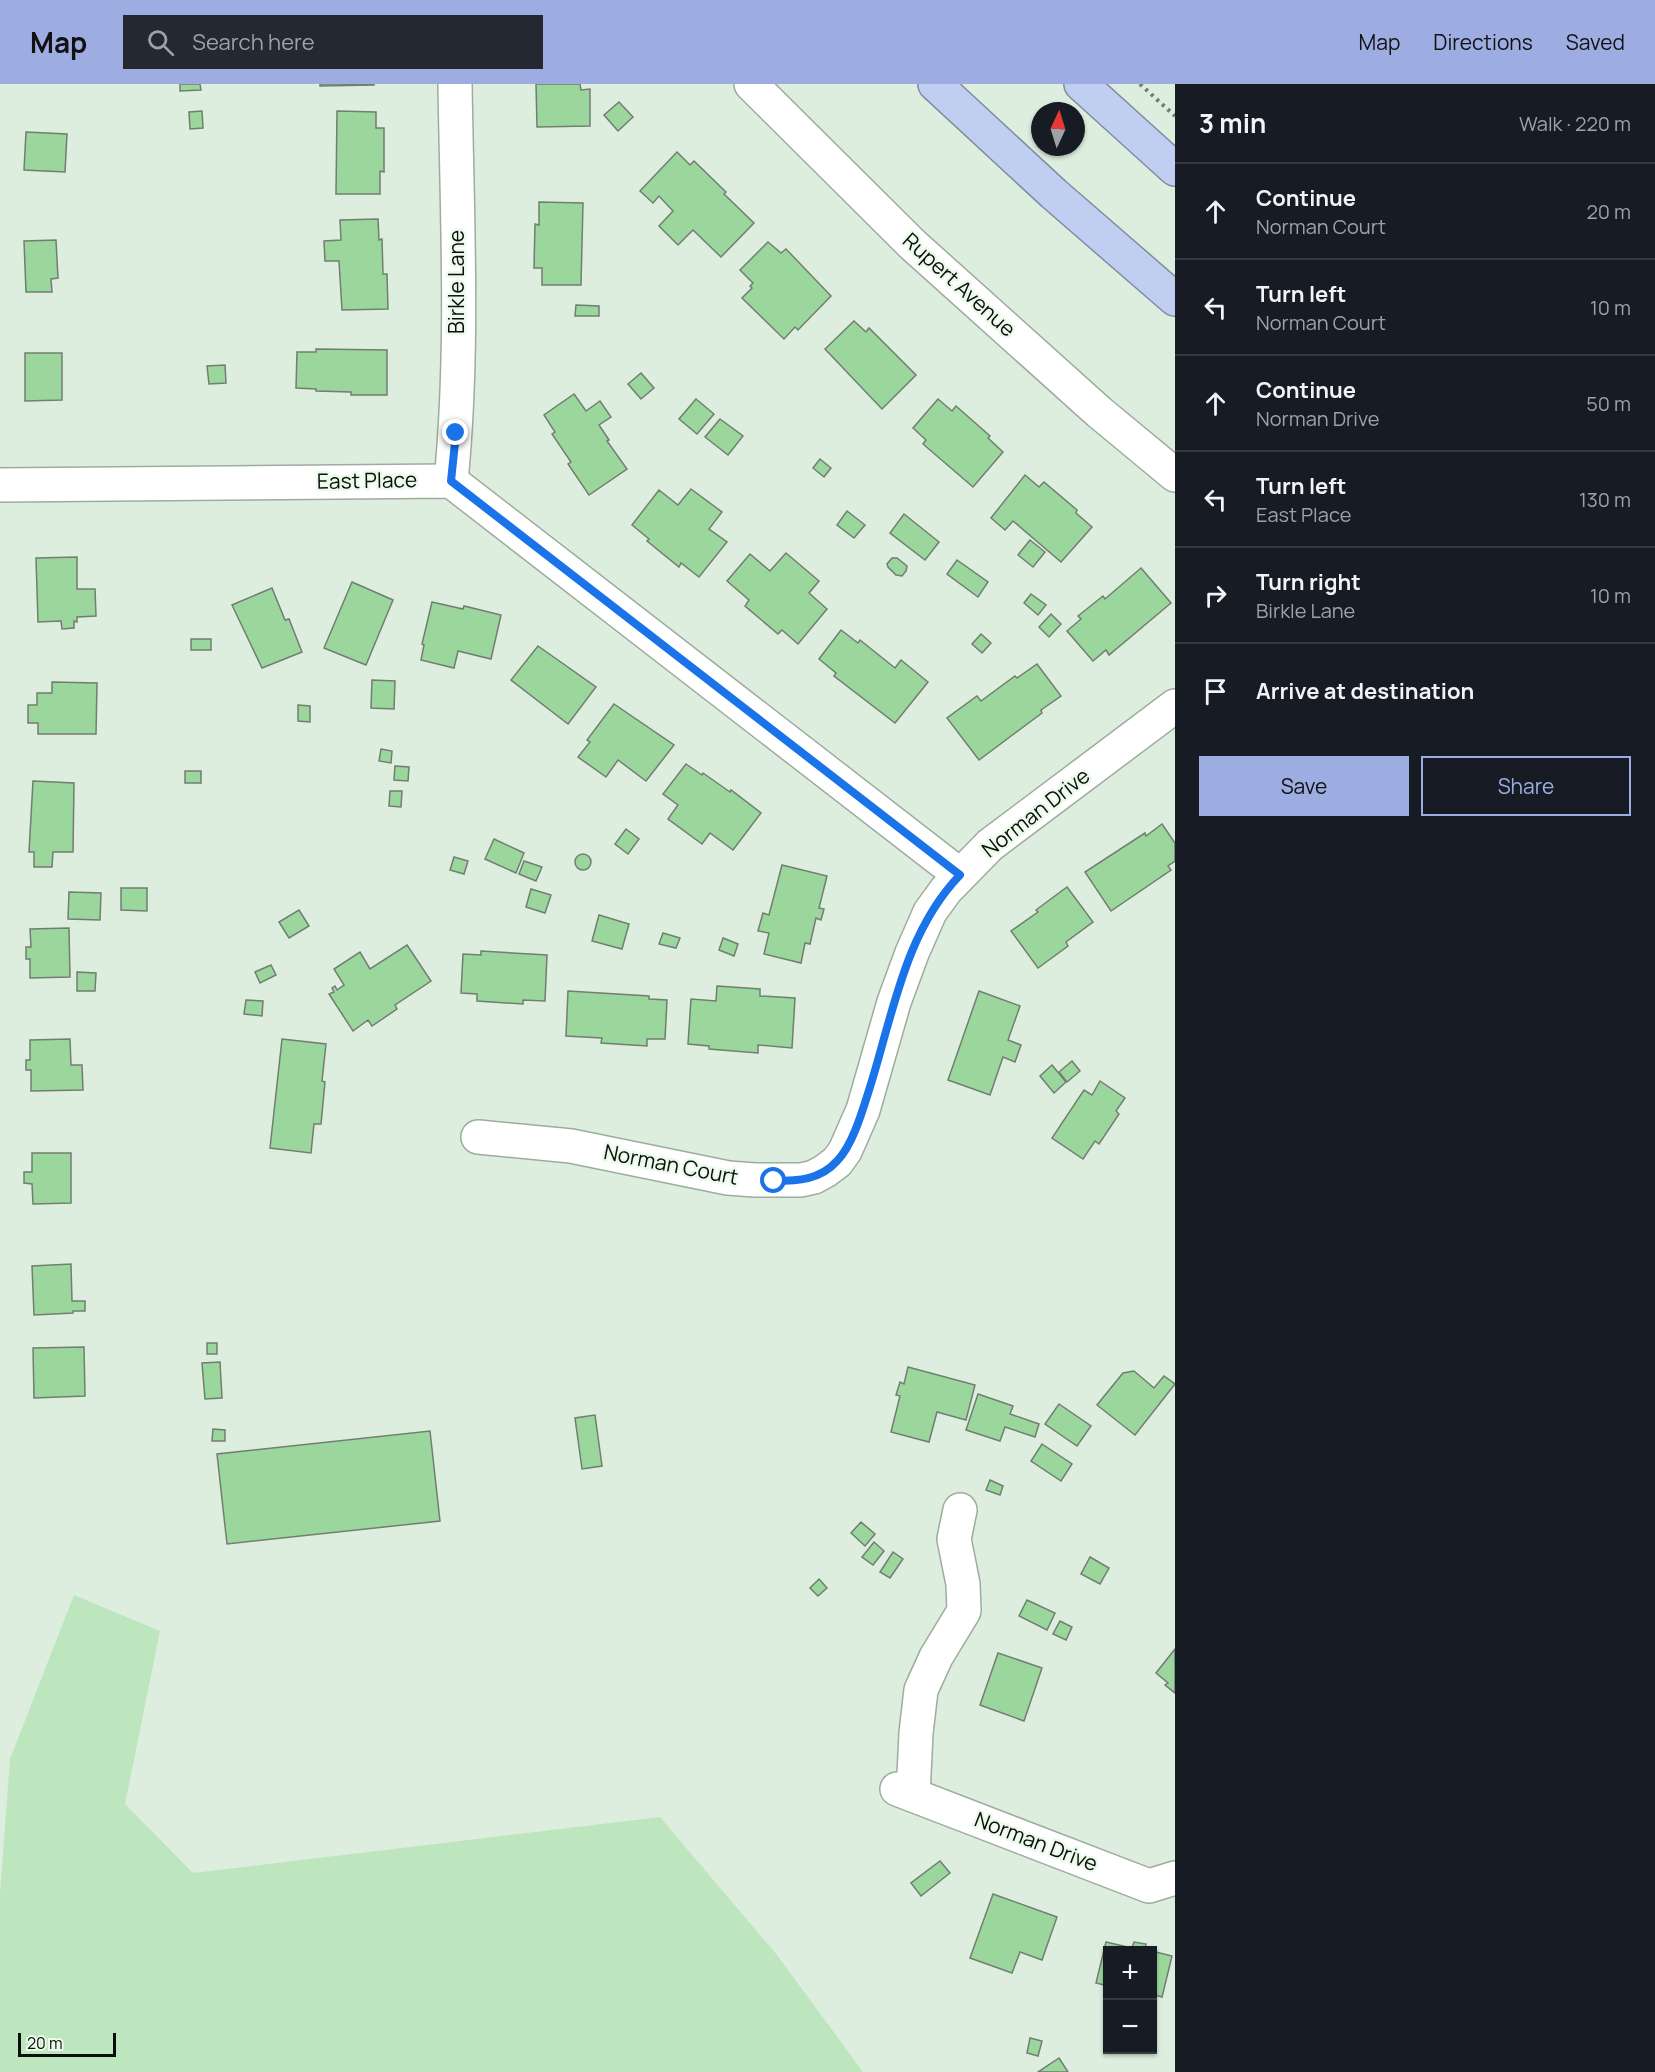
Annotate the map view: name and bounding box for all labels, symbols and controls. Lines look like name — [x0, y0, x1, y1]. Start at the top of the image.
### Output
search box — [123, 15, 543, 69]
text: Map — [30, 23, 87, 61]
icon: search — [144, 26, 177, 59]
text: Search here — [192, 27, 315, 57]
text: Map — [1359, 28, 1400, 56]
text: Directions — [1433, 28, 1533, 56]
text: Saved — [1566, 28, 1625, 56]
north arrow — [1031, 102, 1085, 156]
text: 3 min — [1199, 105, 1266, 141]
text: Walk · 220 m — [1519, 110, 1631, 137]
text: Continue — [1256, 183, 1356, 213]
icon: ahead — [1199, 195, 1232, 228]
text: 20 m — [1586, 198, 1631, 225]
text: Norman Court — [1256, 213, 1386, 240]
street label: Rupert Avenue — [897, 226, 1022, 342]
street label: Birkle Lane — [442, 230, 470, 334]
text: Turn left — [1256, 279, 1346, 309]
icon: left — [1199, 291, 1232, 324]
text: 10 m — [1590, 294, 1631, 321]
text: Norman Court — [1256, 309, 1386, 336]
text: Continue — [1256, 375, 1356, 405]
icon: ahead — [1199, 387, 1232, 420]
text: 50 m — [1586, 390, 1631, 417]
text: Norman Drive — [1256, 405, 1379, 432]
route end — [442, 419, 468, 445]
street label: East Place — [317, 465, 417, 495]
text: Turn left — [1256, 471, 1346, 501]
icon: left — [1199, 483, 1232, 516]
text: 130 m — [1579, 486, 1631, 513]
text: East Place — [1256, 501, 1351, 528]
text: Turn right — [1256, 567, 1361, 597]
icon: right — [1199, 579, 1232, 612]
text: 10 m — [1590, 582, 1631, 609]
text: Birkle Lane — [1256, 597, 1355, 624]
icon: arrive — [1199, 675, 1232, 708]
text: Arrive at destination — [1256, 676, 1474, 706]
button: Save — [1199, 756, 1409, 816]
button: Share — [1421, 756, 1631, 816]
street label: Norman Drive — [976, 761, 1095, 863]
street label: Norman Court — [602, 1137, 741, 1191]
route start — [760, 1167, 786, 1193]
street label: Norman Drive — [971, 1805, 1102, 1877]
map controls — [1103, 1946, 1157, 2054]
button: + — [1103, 1946, 1157, 2000]
button: − — [1103, 2000, 1157, 2054]
scale bar — [18, 2030, 116, 2058]
text: 20 m — [27, 2032, 63, 2054]

